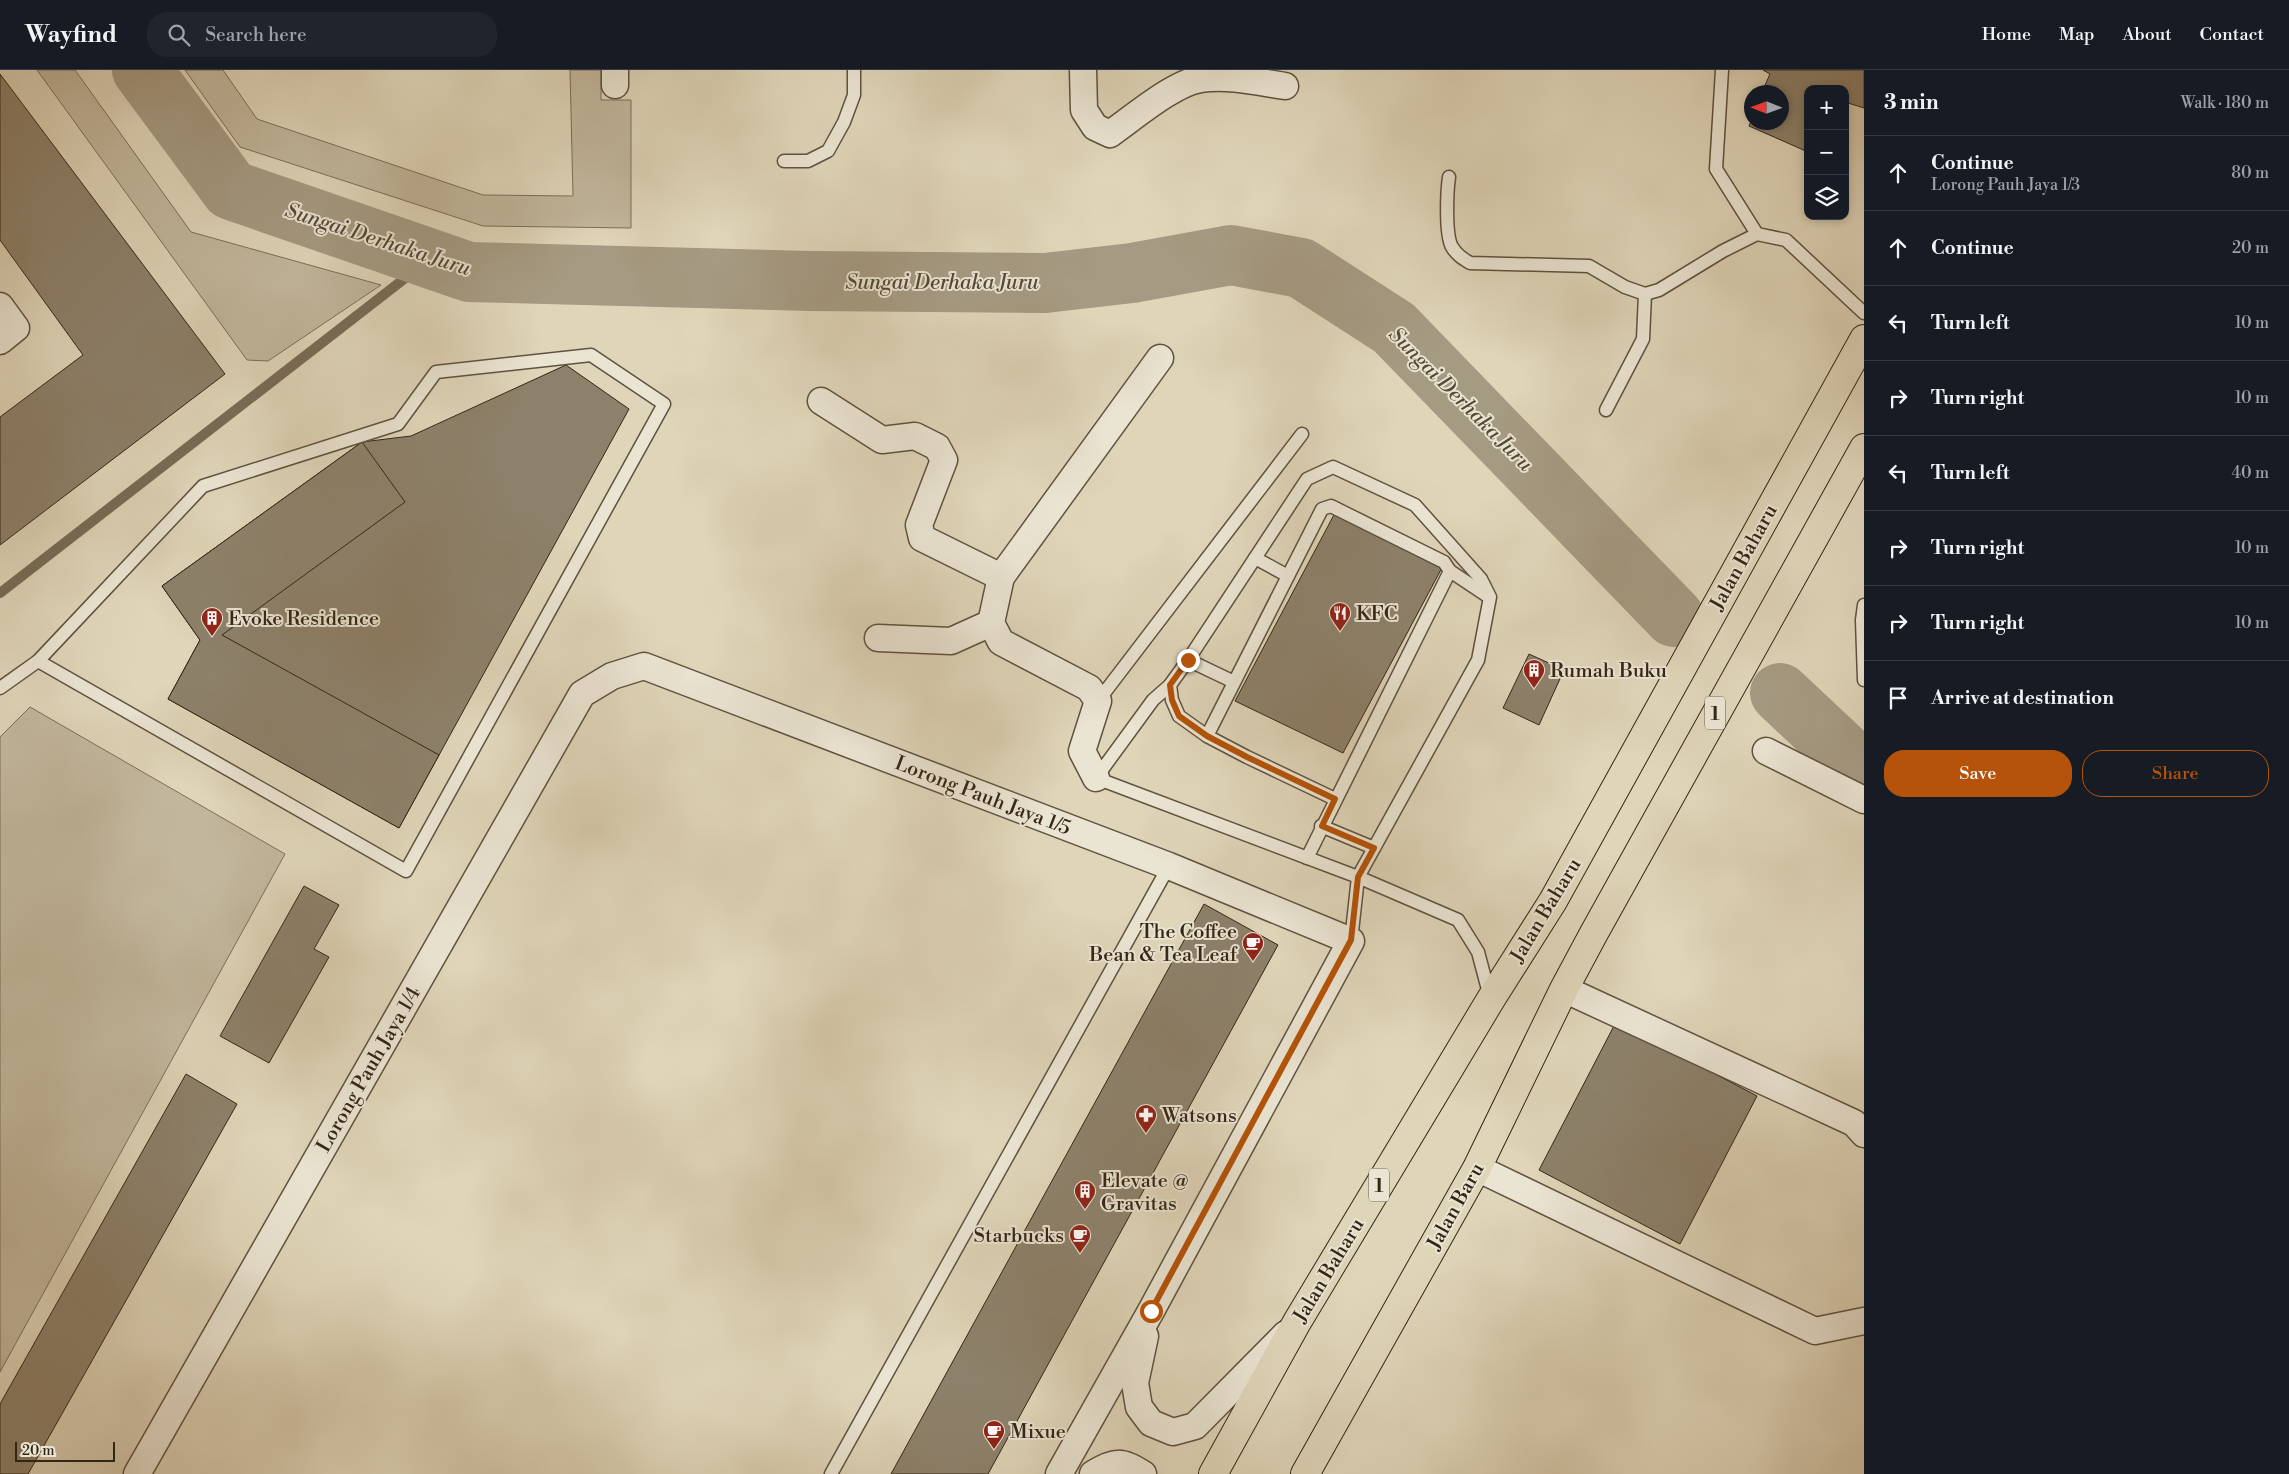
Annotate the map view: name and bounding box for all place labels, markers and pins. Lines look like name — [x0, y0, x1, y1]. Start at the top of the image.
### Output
restaurant icon: KFC — [1328, 601, 1352, 632]
place label: KFC — [1356, 602, 1397, 627]
building icon: Evoke Residence — [200, 606, 224, 637]
place label: Evoke Residence — [228, 607, 379, 632]
building icon: Rumah Buku — [1522, 658, 1546, 689]
place label: Rumah Buku — [1550, 659, 1667, 684]
place label: The Coffee Bean & Tea Leaf — [1088, 920, 1238, 968]
cafe icon: The Coffee Bean & Tea Leaf — [1241, 931, 1265, 962]
pharmacy icon: Watsons — [1134, 1103, 1158, 1134]
place label: Watsons — [1161, 1104, 1237, 1129]
place label: Elevate @ Gravitas — [1101, 1169, 1189, 1217]
building icon: Elevate @ Gravitas — [1073, 1179, 1097, 1210]
cafe icon: Starbucks — [1068, 1223, 1092, 1254]
place label: Starbucks — [974, 1224, 1064, 1249]
cafe icon: Mixue — [982, 1419, 1006, 1450]
place label: Mixue — [1010, 1420, 1066, 1445]

